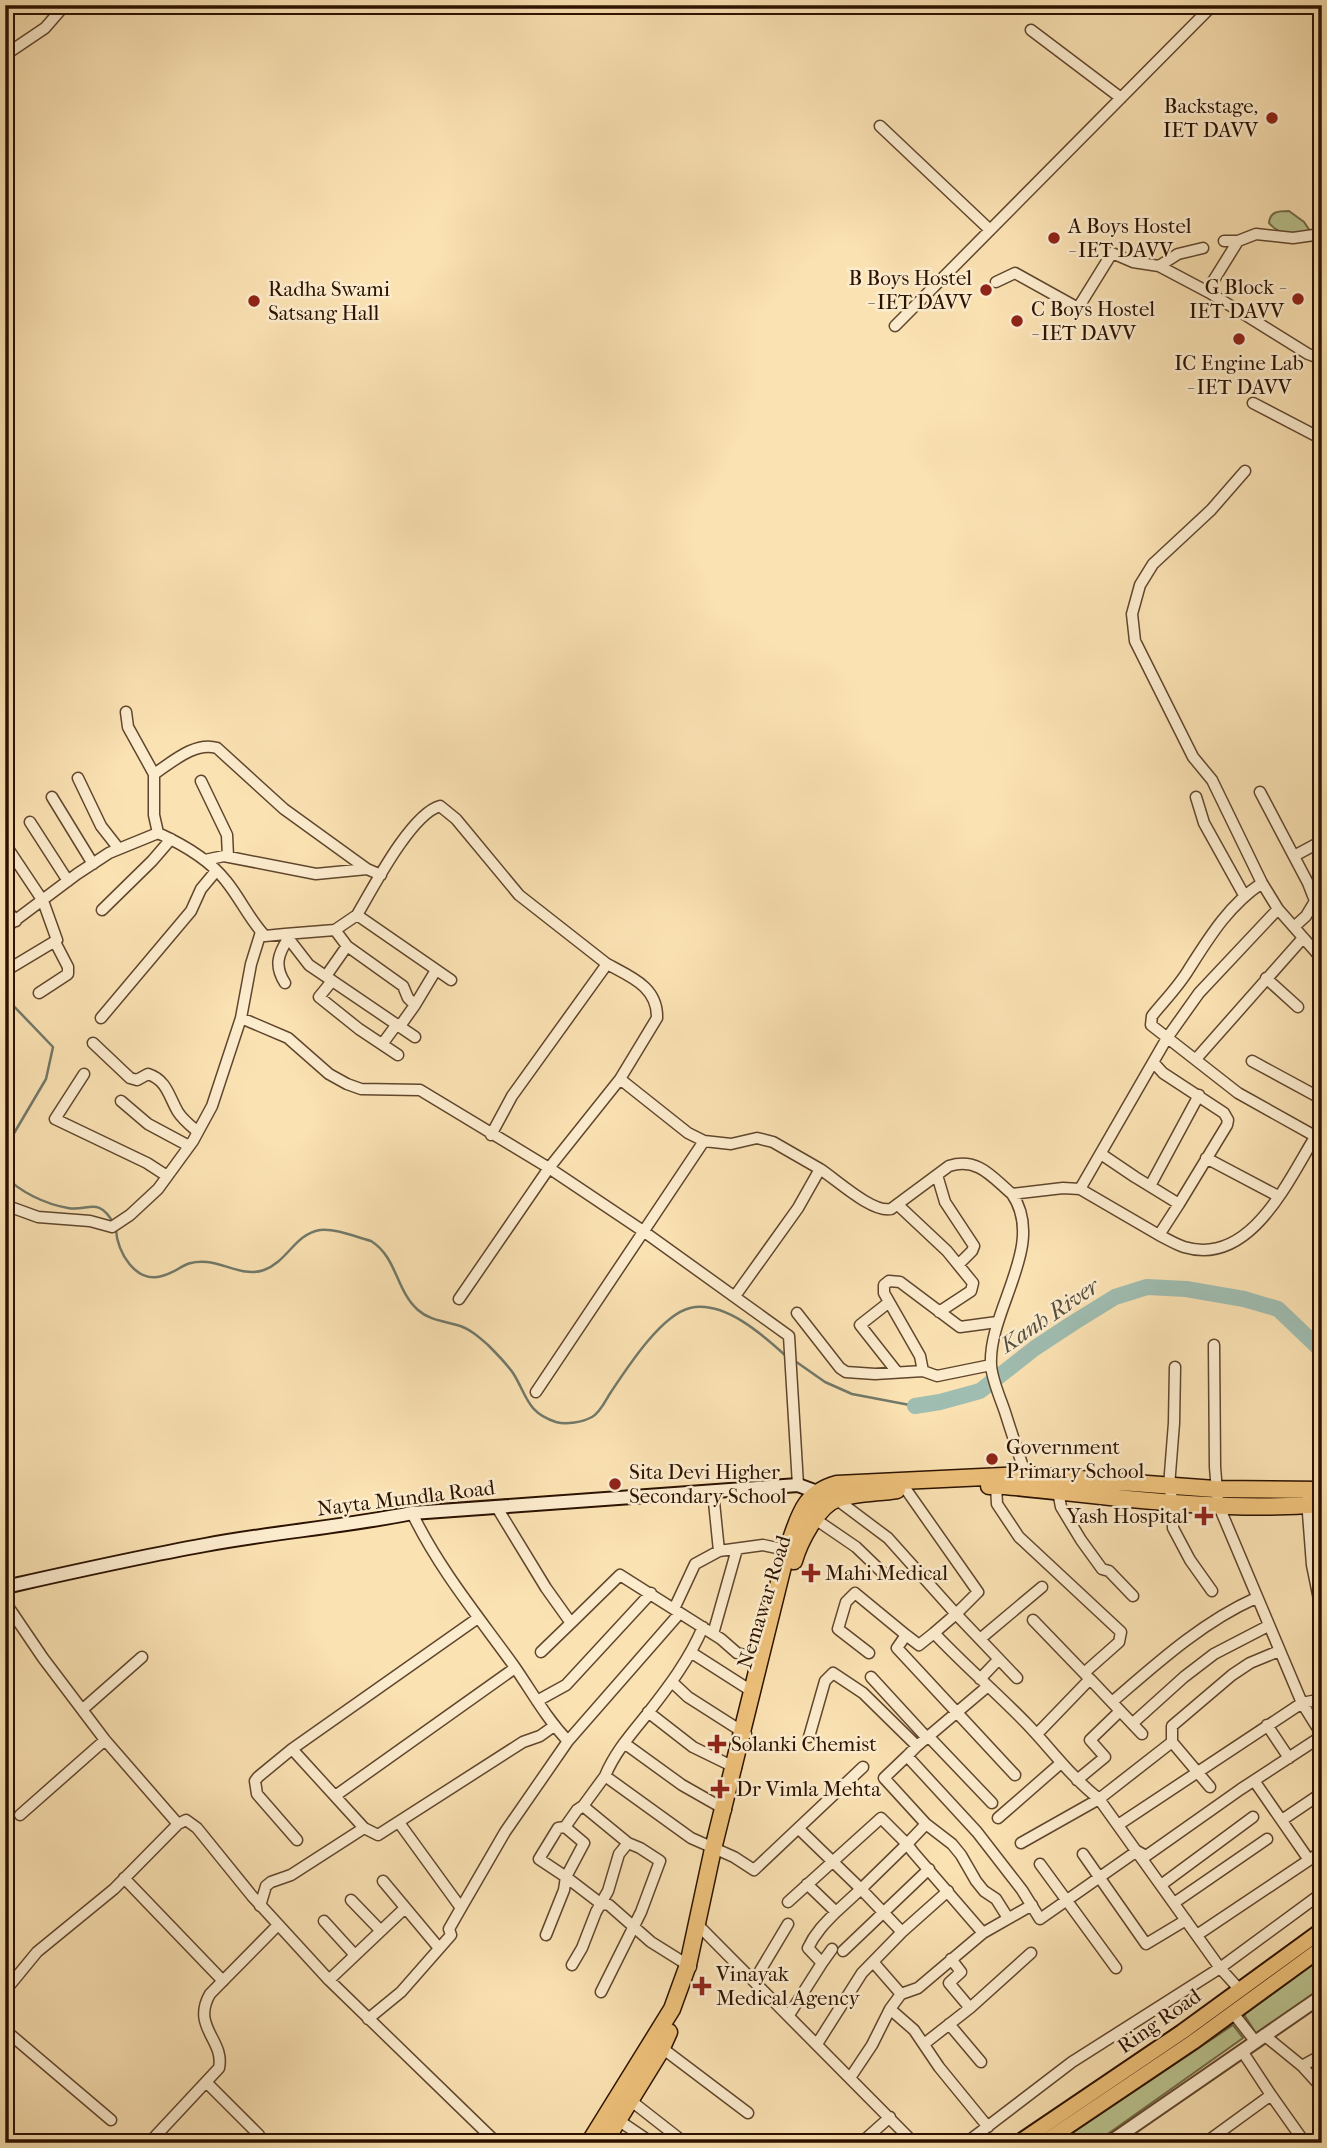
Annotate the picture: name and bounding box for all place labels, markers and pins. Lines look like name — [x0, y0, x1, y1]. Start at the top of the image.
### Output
place label: Backstage, IET DAVV — [1163, 94, 1259, 142]
marker: Backstage, IET DAVV — [1264, 110, 1280, 126]
place label: A Boys Hostel - IET DAVV — [1067, 214, 1192, 262]
marker: A Boys Hostel - IET DAVV — [1046, 230, 1062, 246]
place label: B Boys Hostel - IET DAVV — [848, 266, 973, 314]
place label: G Block - IET DAVV — [1189, 275, 1287, 323]
place label: Radha Swami Satsang Hall — [268, 277, 390, 325]
marker: B Boys Hostel - IET DAVV — [978, 282, 994, 298]
marker: G Block - IET DAVV — [1290, 291, 1306, 307]
marker: Radha Swami Satsang Hall — [246, 293, 262, 309]
place label: C Boys Hostel - IET DAVV — [1031, 297, 1155, 345]
marker: C Boys Hostel - IET DAVV — [1009, 313, 1025, 329]
marker: IC Engine Lab - IET DAVV — [1231, 331, 1247, 347]
place label: IC Engine Lab - IET DAVV — [1174, 351, 1304, 399]
place label: Government Primary School — [1006, 1435, 1144, 1483]
marker: Government Primary School — [984, 1451, 1000, 1467]
place label: Sita Devi Higher Secondary School — [629, 1460, 787, 1508]
marker: Sita Devi Higher Secondary School — [607, 1476, 623, 1492]
place label: Yash Hospital — [1066, 1504, 1188, 1528]
marker: Yash Hospital — [1194, 1506, 1214, 1526]
place label: Mahi Medical — [825, 1561, 948, 1585]
marker: Mahi Medical — [803, 1565, 819, 1581]
place label: Solanki Chemist — [731, 1732, 877, 1756]
marker: Solanki Chemist — [709, 1736, 725, 1752]
place label: Dr Vimla Mehta — [736, 1777, 881, 1801]
marker: Dr Vimla Mehta — [710, 1779, 730, 1799]
place label: Vinayak Medical Agency — [715, 1962, 861, 2010]
marker: Vinayak Medical Agency — [694, 1978, 710, 1994]

